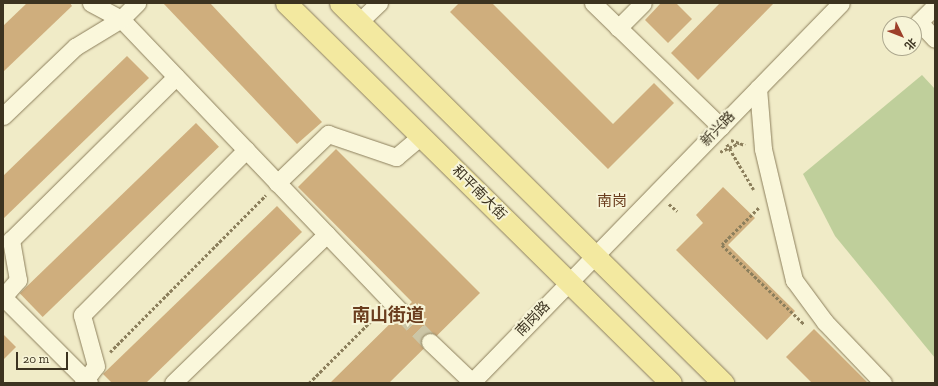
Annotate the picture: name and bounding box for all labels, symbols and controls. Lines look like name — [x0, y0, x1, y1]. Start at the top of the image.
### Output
north arrow — [882, 16, 922, 56]
text: 北 — [902, 35, 919, 52]
street label: 新兴路 — [697, 108, 739, 150]
street label: 和平南大街 — [448, 162, 510, 224]
district label: 南岗 — [597, 193, 627, 211]
street label: 南岗路 — [512, 298, 554, 340]
district label: 南山街道 — [352, 304, 424, 326]
scale bar — [18, 344, 70, 370]
text: 20 m — [23, 352, 49, 366]

